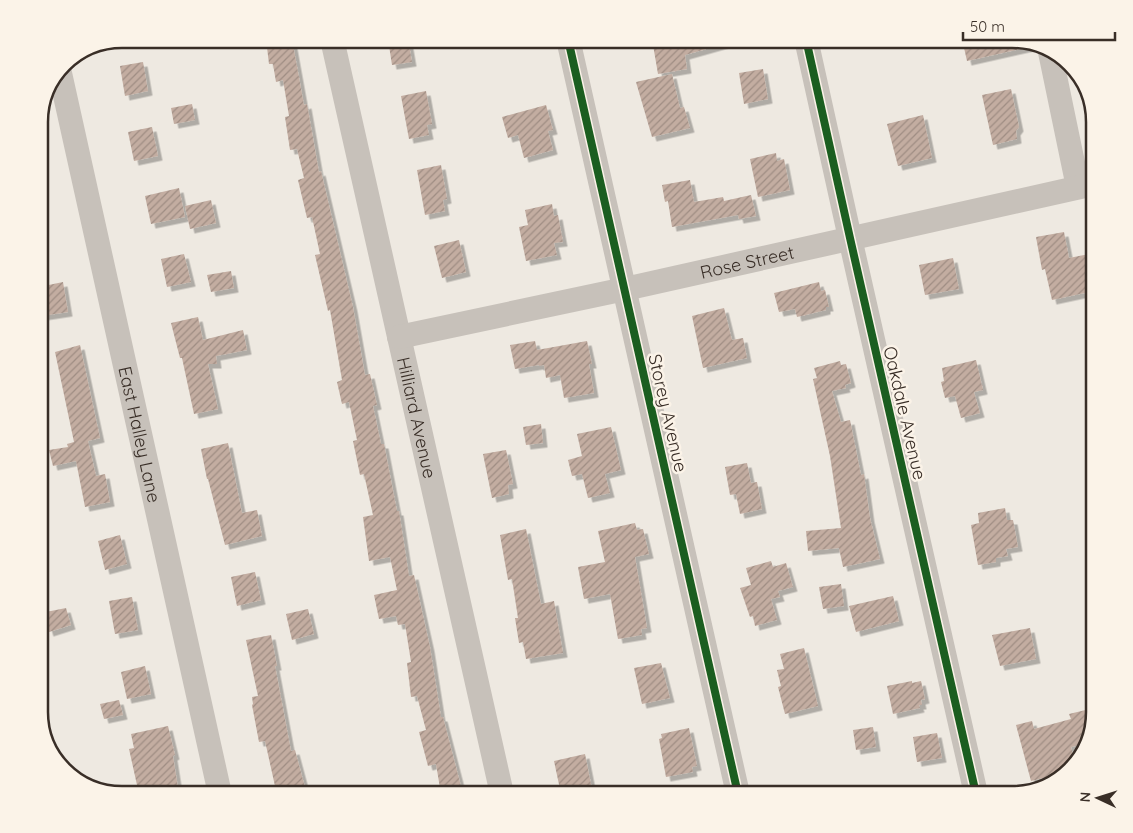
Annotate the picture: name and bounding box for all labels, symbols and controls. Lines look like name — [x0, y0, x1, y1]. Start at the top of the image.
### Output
scale bar — [963, 10, 1116, 42]
text: 50 m — [970, 17, 1005, 36]
street label: Rose Street — [698, 240, 796, 283]
street label: Oakdale Avenue — [878, 344, 932, 482]
street label: Storey Avenue — [643, 352, 693, 474]
street label: Hilliard Avenue — [392, 355, 442, 480]
street label: East Halley Lane — [114, 364, 166, 505]
north arrow — [1073, 773, 1123, 823]
text: N — [1076, 791, 1094, 803]

